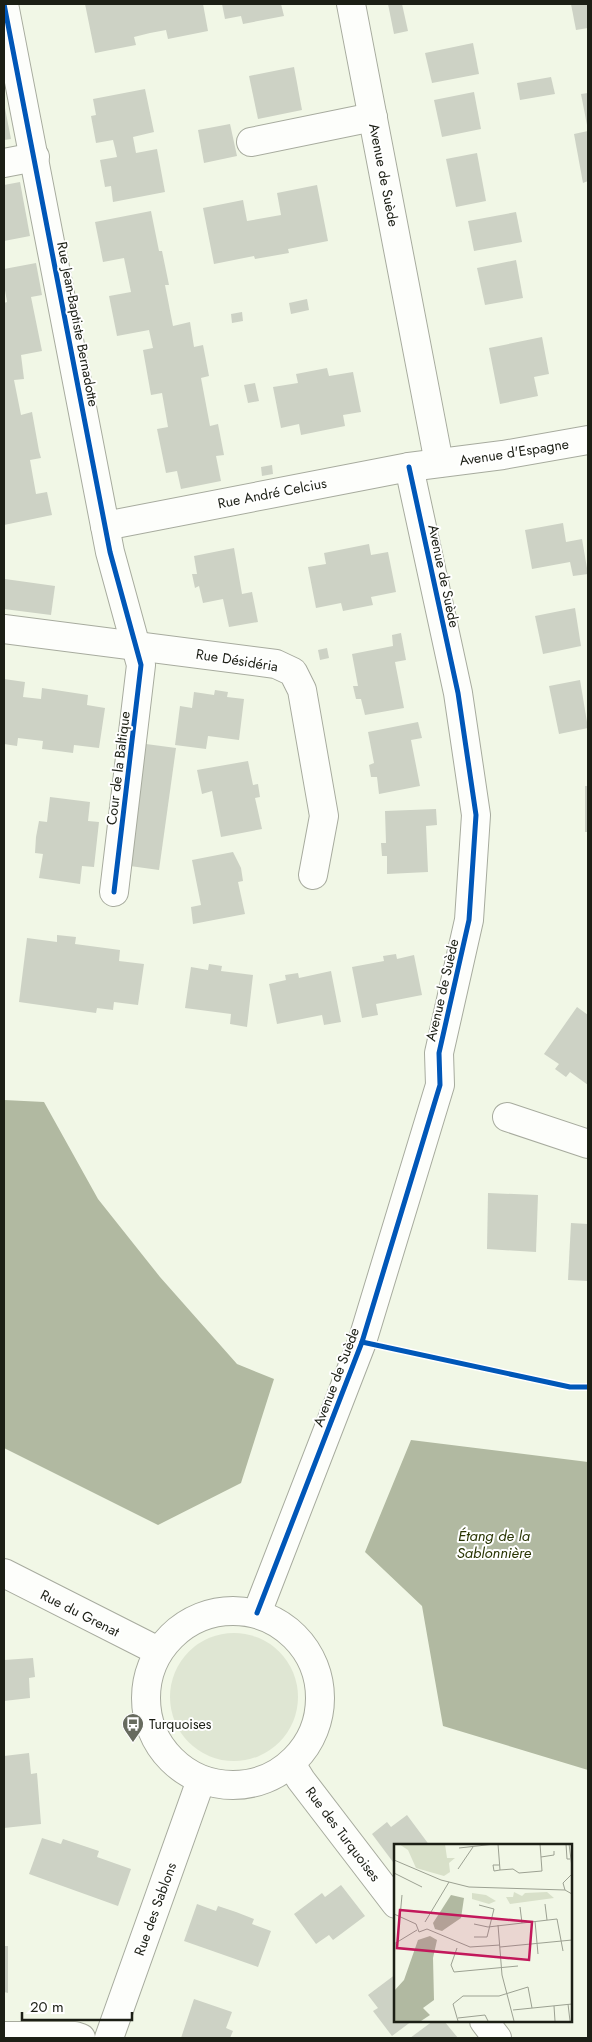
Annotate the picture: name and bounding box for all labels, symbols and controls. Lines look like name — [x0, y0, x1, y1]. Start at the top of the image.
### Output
street label: Avenue de Suède — [364, 122, 404, 228]
street label: Rue Jean-Baptiste Bernadotte — [52, 240, 104, 408]
street label: Avenue d'Espagne — [458, 433, 570, 471]
street label: Rue André Celcius — [216, 473, 329, 513]
street label: Avenue de Suède — [423, 523, 465, 629]
street label: Rue Désidéria — [194, 644, 280, 676]
street label: Cour de la Baltique — [101, 710, 135, 826]
street label: Avenue de Suède — [420, 937, 464, 1043]
street label: Avenue de Suède — [308, 1325, 364, 1429]
water label: Étang de la Sablonnière — [457, 1525, 532, 1564]
street label: Rue du Grenat — [37, 1585, 124, 1642]
bus stop icon: Turquoises — [121, 1712, 145, 1743]
place label: Turquoises — [149, 1714, 212, 1734]
street label: Rue des Turquoises — [301, 1782, 386, 1886]
inset map — [394, 1844, 572, 2022]
street label: Rue des Sablons — [129, 1859, 181, 1958]
scale bar — [22, 1990, 132, 2022]
text: 20 m — [30, 1996, 64, 2018]

